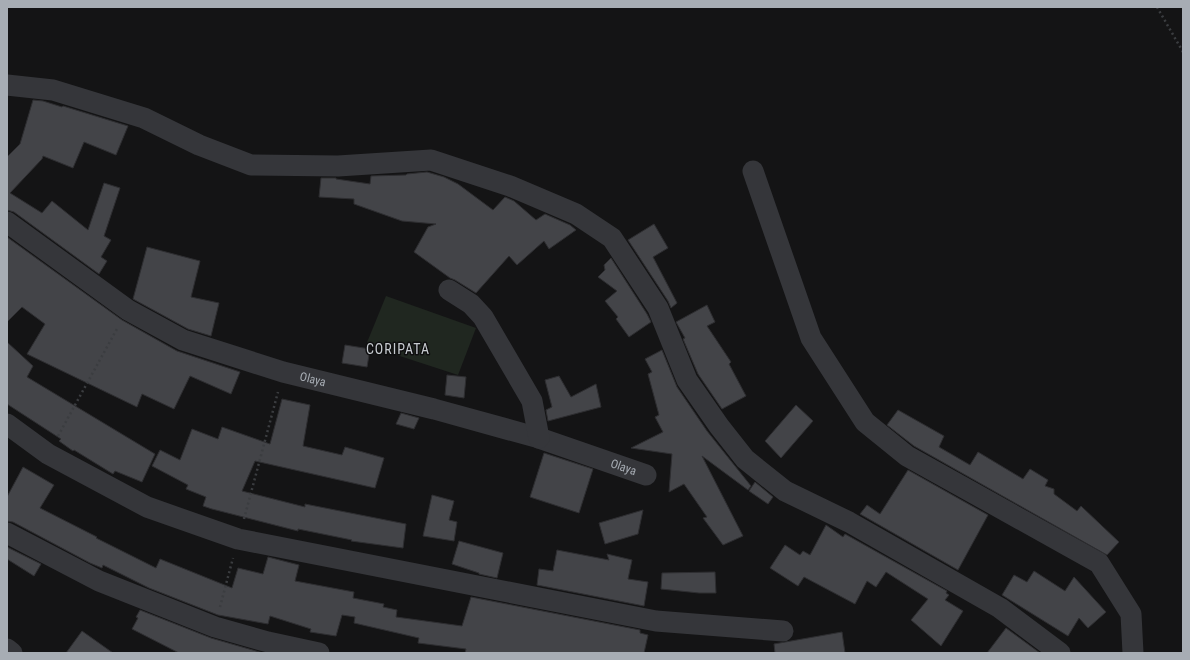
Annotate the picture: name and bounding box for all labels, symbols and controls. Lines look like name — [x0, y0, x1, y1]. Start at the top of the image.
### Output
district label: CORIPATA — [366, 341, 430, 357]
street label: Olaya — [298, 369, 328, 389]
street label: Olaya — [609, 456, 638, 478]

